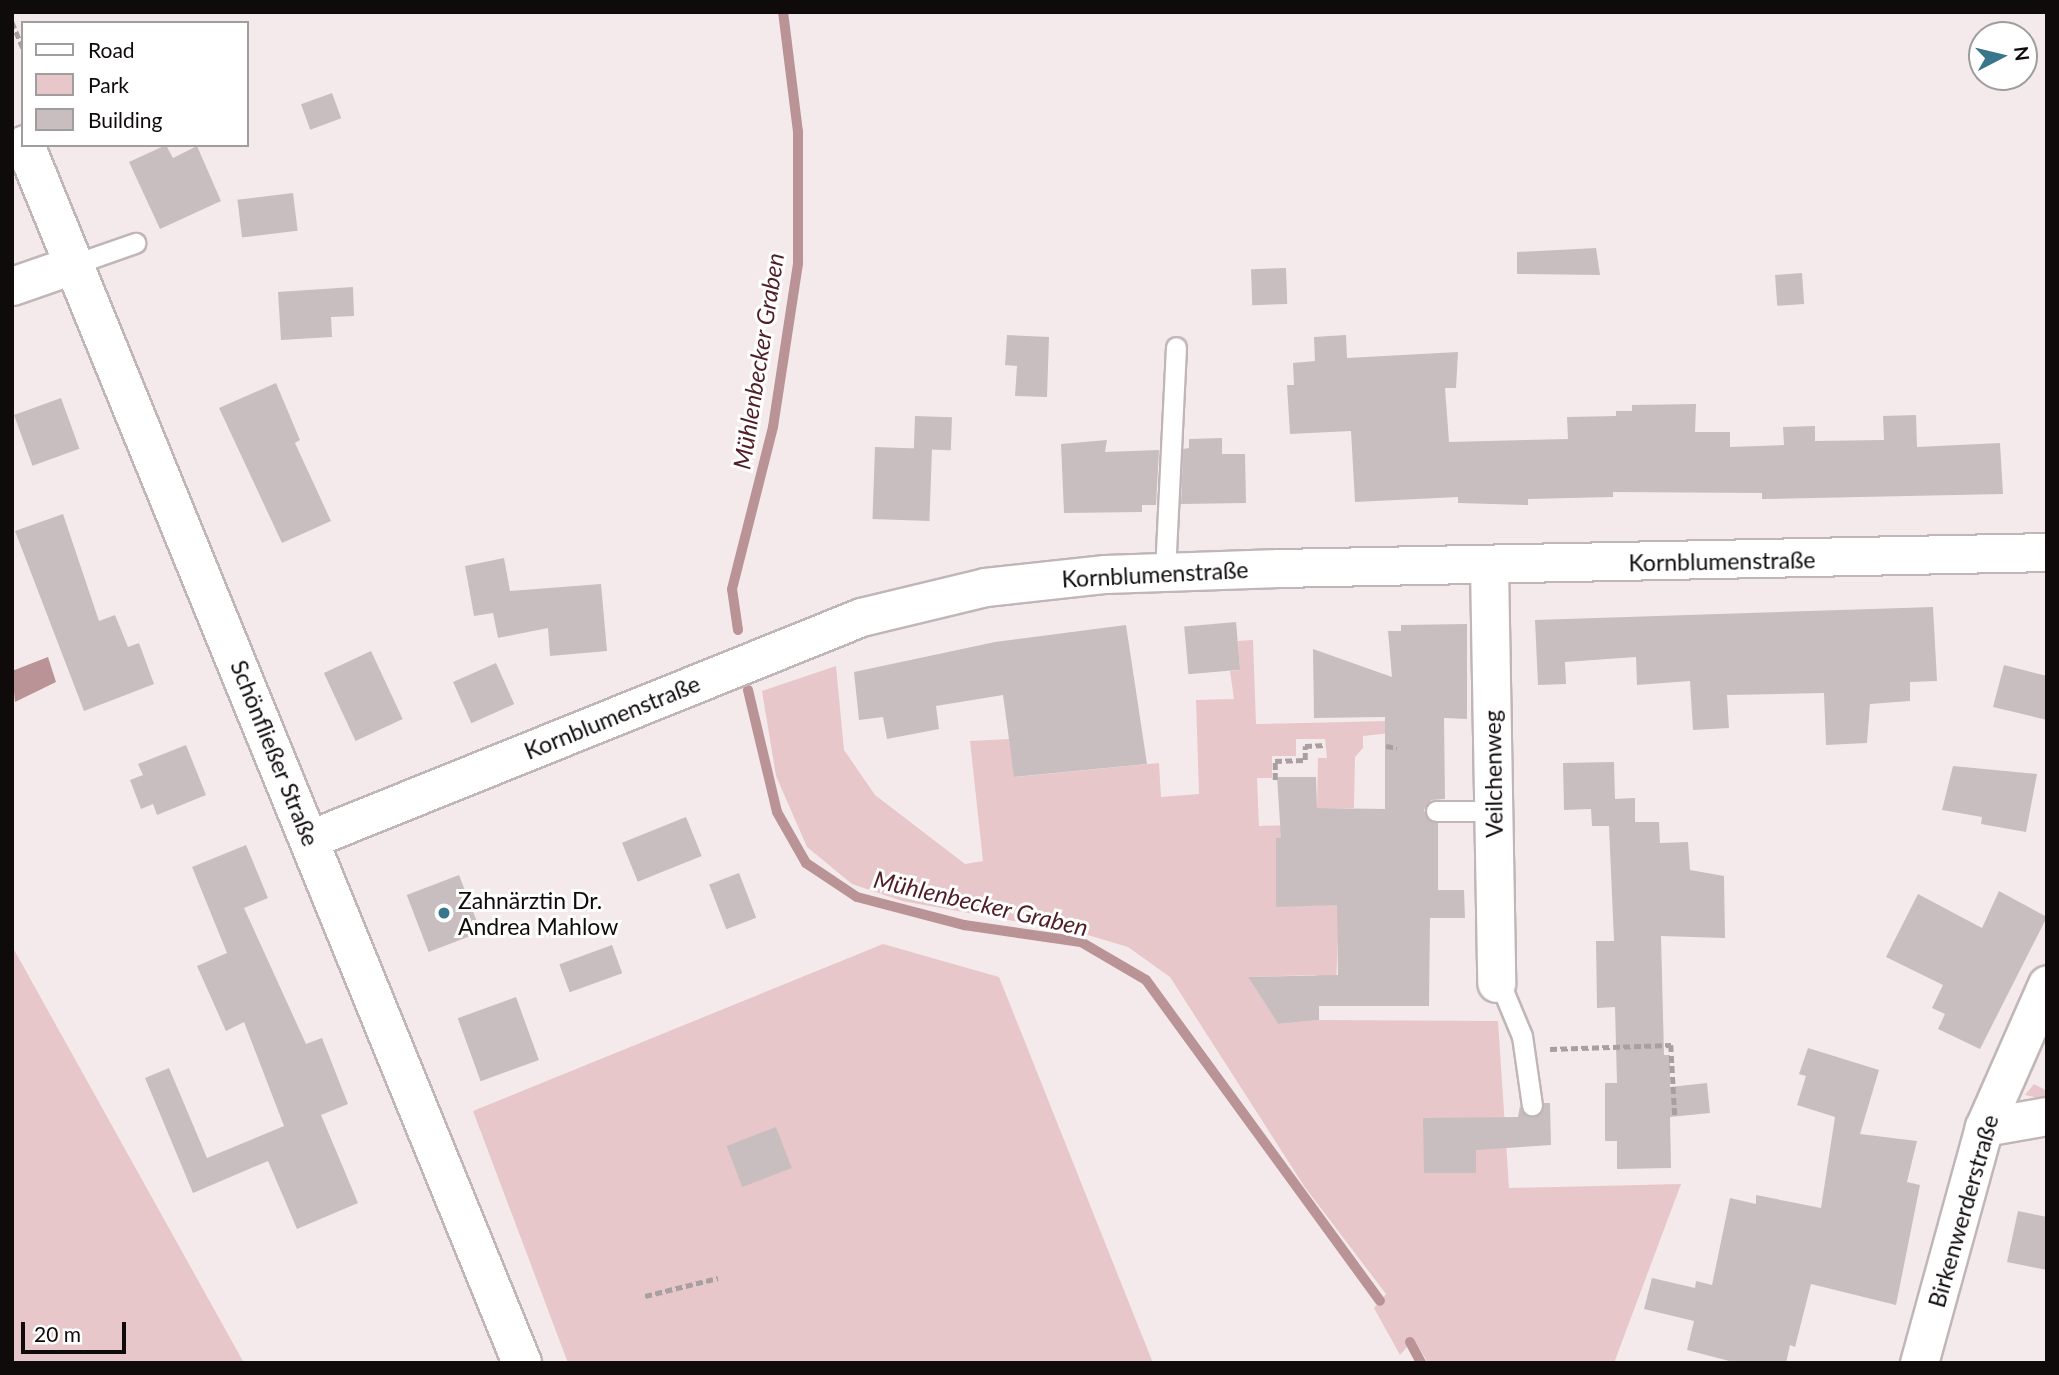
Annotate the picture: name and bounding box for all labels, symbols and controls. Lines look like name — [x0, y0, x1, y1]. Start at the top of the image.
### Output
legend — [21, 21, 248, 147]
north arrow — [1968, 21, 2038, 91]
text: Road — [88, 37, 135, 62]
text: N — [2010, 45, 2035, 62]
text: Park — [88, 72, 129, 97]
text: Building — [88, 107, 163, 132]
water label: Mühlenbecker Graben — [727, 250, 789, 472]
street label: Kornblumenstraße — [1628, 546, 1816, 576]
street label: Kornblumenstraße — [1061, 555, 1249, 593]
street label: Schönfließer Straße — [225, 656, 325, 850]
street label: Kornblumenstraße — [520, 669, 704, 765]
street label: Veilchenweg — [1478, 710, 1508, 838]
water label: Mühlenbecker Graben — [871, 864, 1091, 942]
place label: Zahnärztin Dr. Andrea Mahlow — [458, 886, 618, 940]
marker: Zahnärztin Dr. Andrea Mahlow — [436, 905, 452, 921]
street label: Birkenwerderstraße — [1922, 1112, 2004, 1310]
scale bar — [24, 1308, 130, 1352]
text: 20 m — [34, 1321, 81, 1346]

